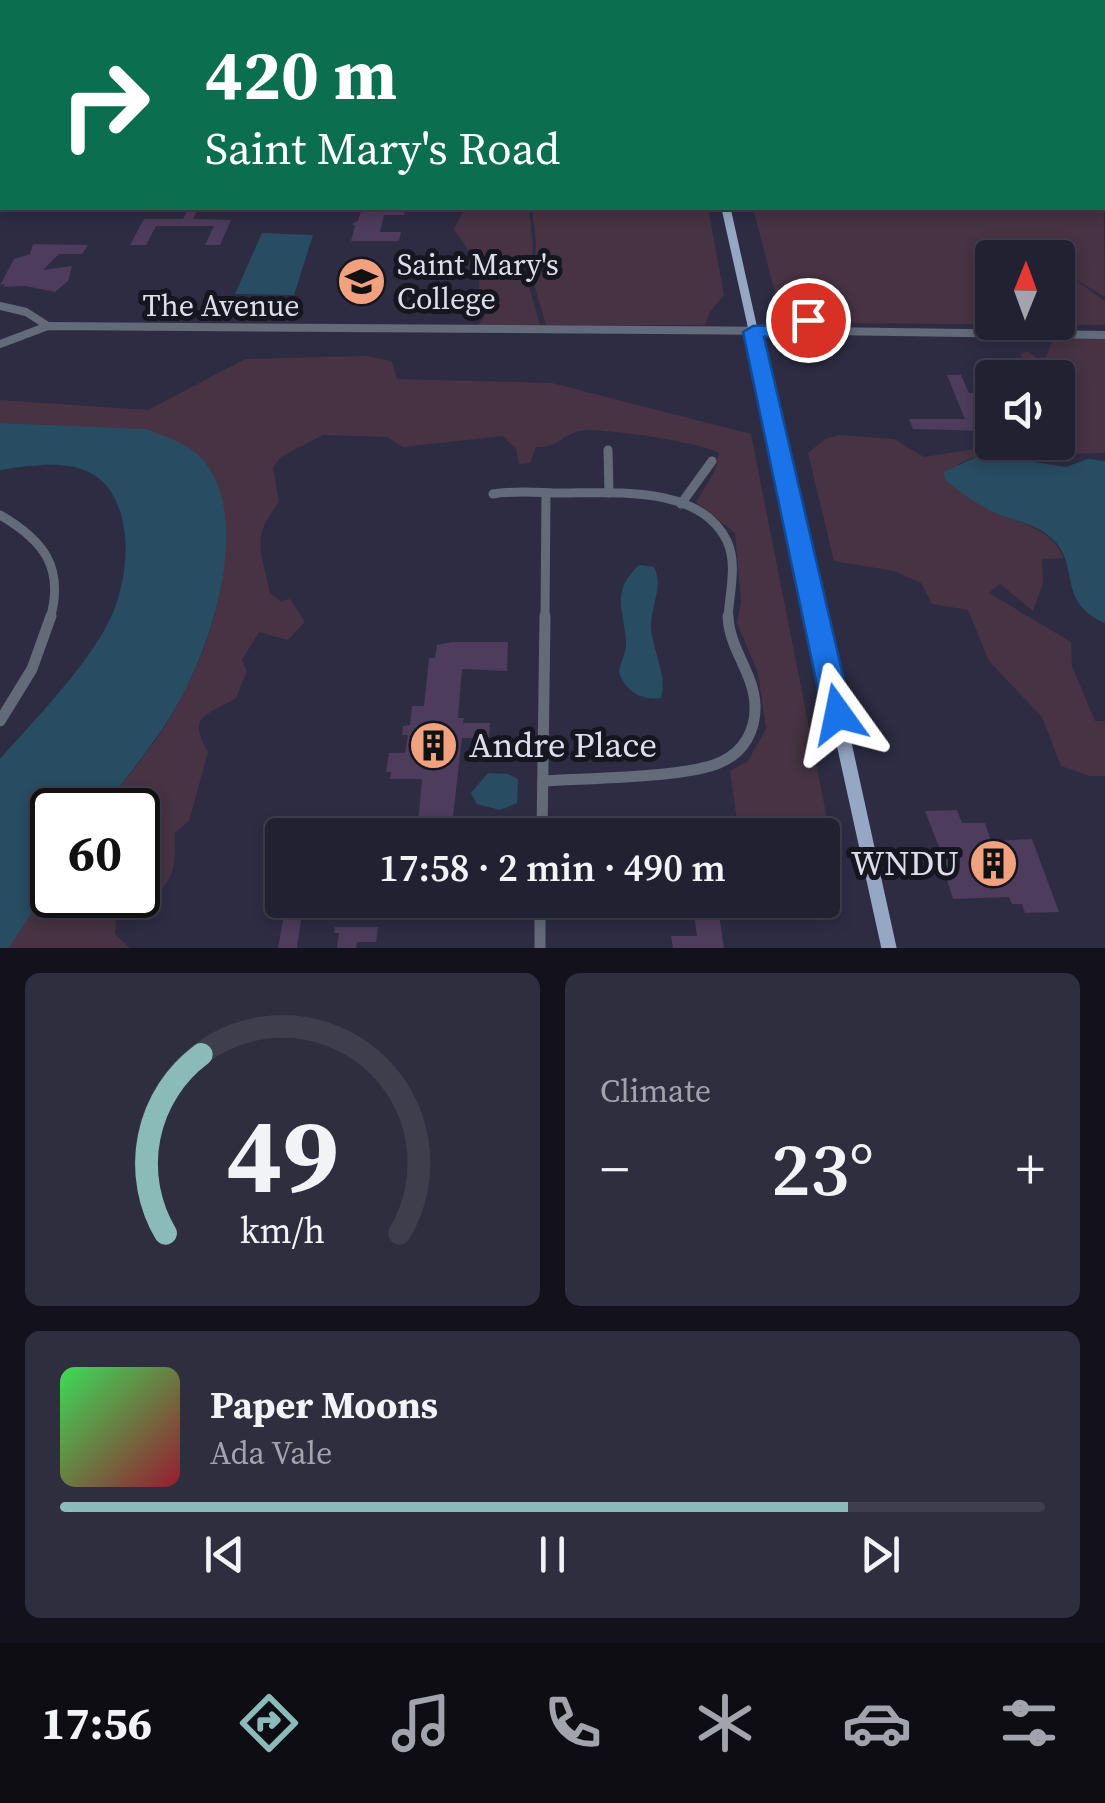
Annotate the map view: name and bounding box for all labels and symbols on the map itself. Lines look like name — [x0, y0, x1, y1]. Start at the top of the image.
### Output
north arrow — [975, 240, 1075, 340]
place label: Saint Mary's College — [397, 244, 559, 319]
school or university icon: Saint Mary's College — [336, 256, 388, 308]
pin — [766, 278, 851, 363]
street label: The Avenue — [143, 285, 299, 326]
position arrow — [786, 662, 890, 766]
building icon: Andre Place — [408, 719, 460, 771]
place label: Andre Place — [469, 721, 657, 769]
speed limit sign: 60 — [30, 788, 160, 918]
building icon: WNDU — [968, 837, 1020, 889]
place label: WNDU — [851, 839, 959, 887]

